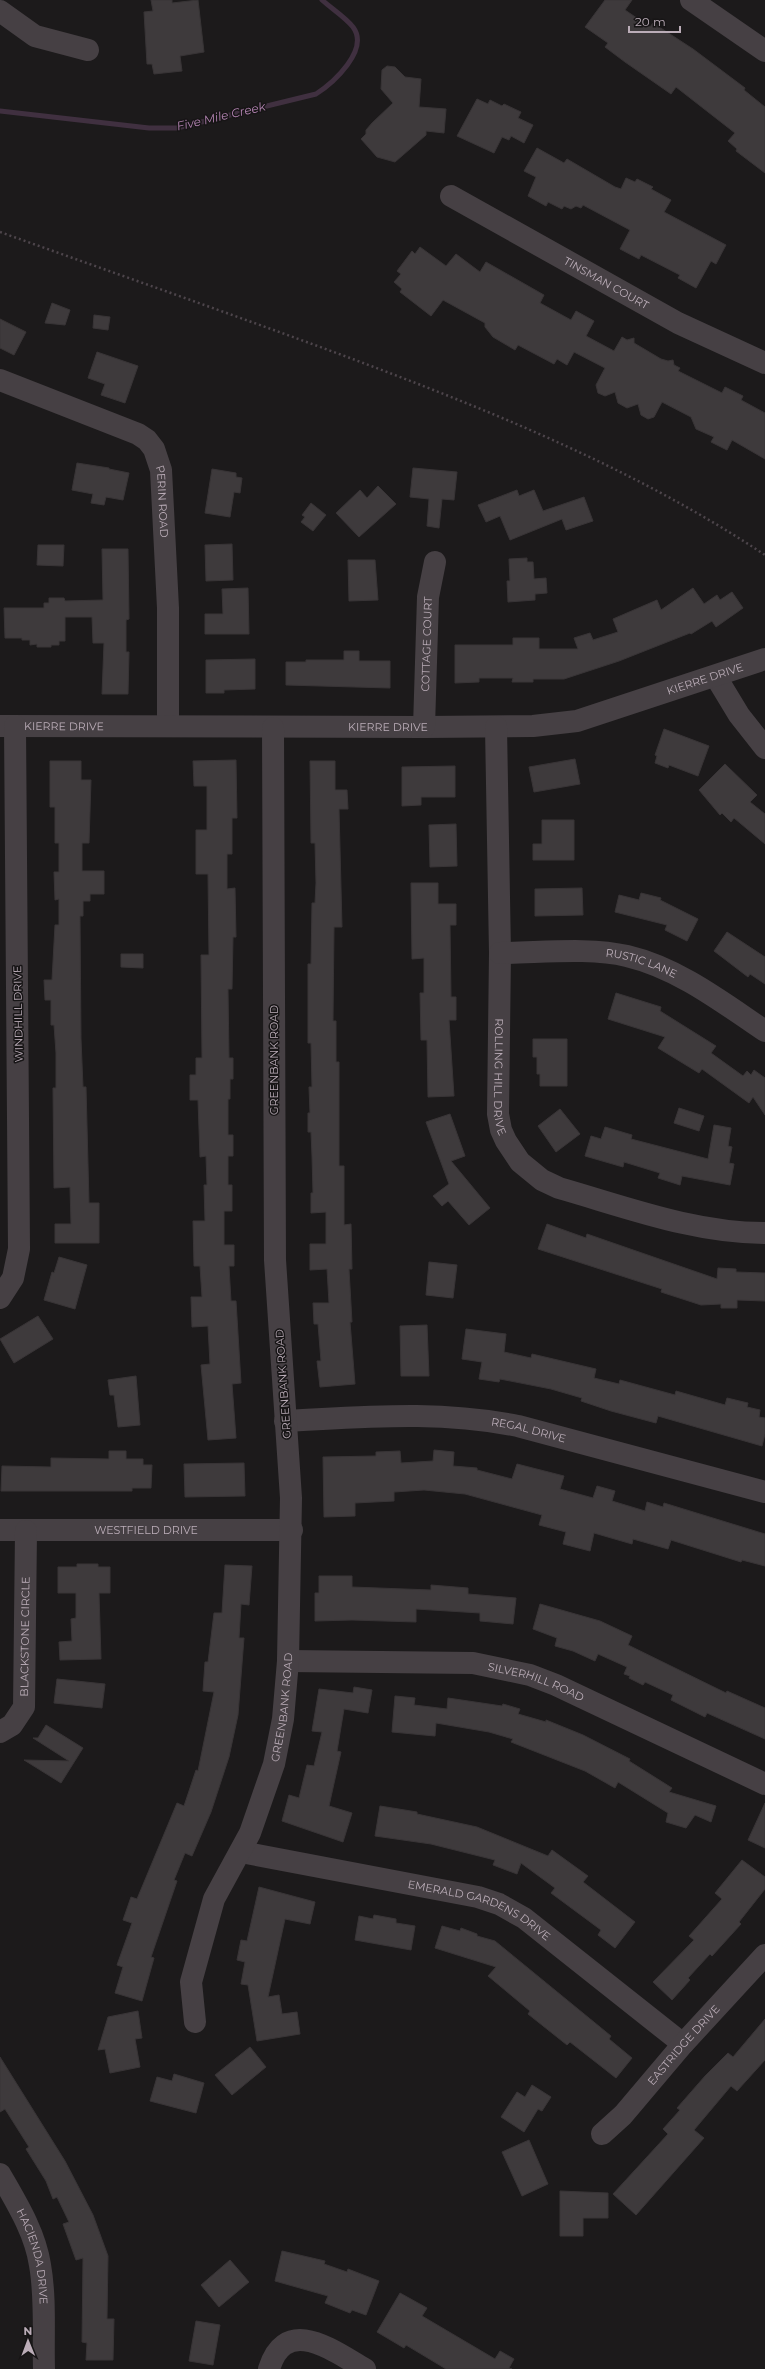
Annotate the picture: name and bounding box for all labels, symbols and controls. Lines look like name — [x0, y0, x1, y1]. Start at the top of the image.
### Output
scale bar — [629, 8, 680, 34]
text: 20 m — [635, 14, 666, 29]
water label: Five Mile Creek — [175, 98, 268, 134]
street label: TINSMAN COURT — [561, 254, 652, 313]
street label: PERIN ROAD — [153, 463, 171, 538]
street label: COTTAGE COURT — [418, 596, 435, 692]
street label: KIERRE DRIVE — [665, 660, 745, 698]
street label: KIERRE DRIVE — [24, 719, 104, 733]
street label: KIERRE DRIVE — [348, 720, 428, 734]
street label: RUSTIC LANE — [605, 945, 679, 981]
street label: WINDHILL DRIVE — [10, 966, 26, 1062]
street label: GREENBANK ROAD — [267, 1005, 281, 1115]
street label: ROLLING HILL DRIVE — [491, 1018, 510, 1138]
street label: GREENBANK ROAD — [272, 1329, 294, 1439]
street label: REGAL DRIVE — [490, 1415, 567, 1446]
street label: WESTFIELD DRIVE — [94, 1523, 198, 1537]
street label: BLACKSTONE CIRCLE — [17, 1576, 32, 1697]
street label: GREENBANK ROAD — [268, 1653, 295, 1763]
street label: SILVERHILL ROAD — [487, 1659, 586, 1704]
street label: EMERALD GARDENS DRIVE — [407, 1877, 553, 1943]
street label: EASTRIDGE DRIVE — [644, 2002, 723, 2088]
street label: HACIENDA DRIVE — [14, 2206, 51, 2305]
north arrow — [8, 2321, 48, 2361]
text: N — [23, 2324, 32, 2338]

